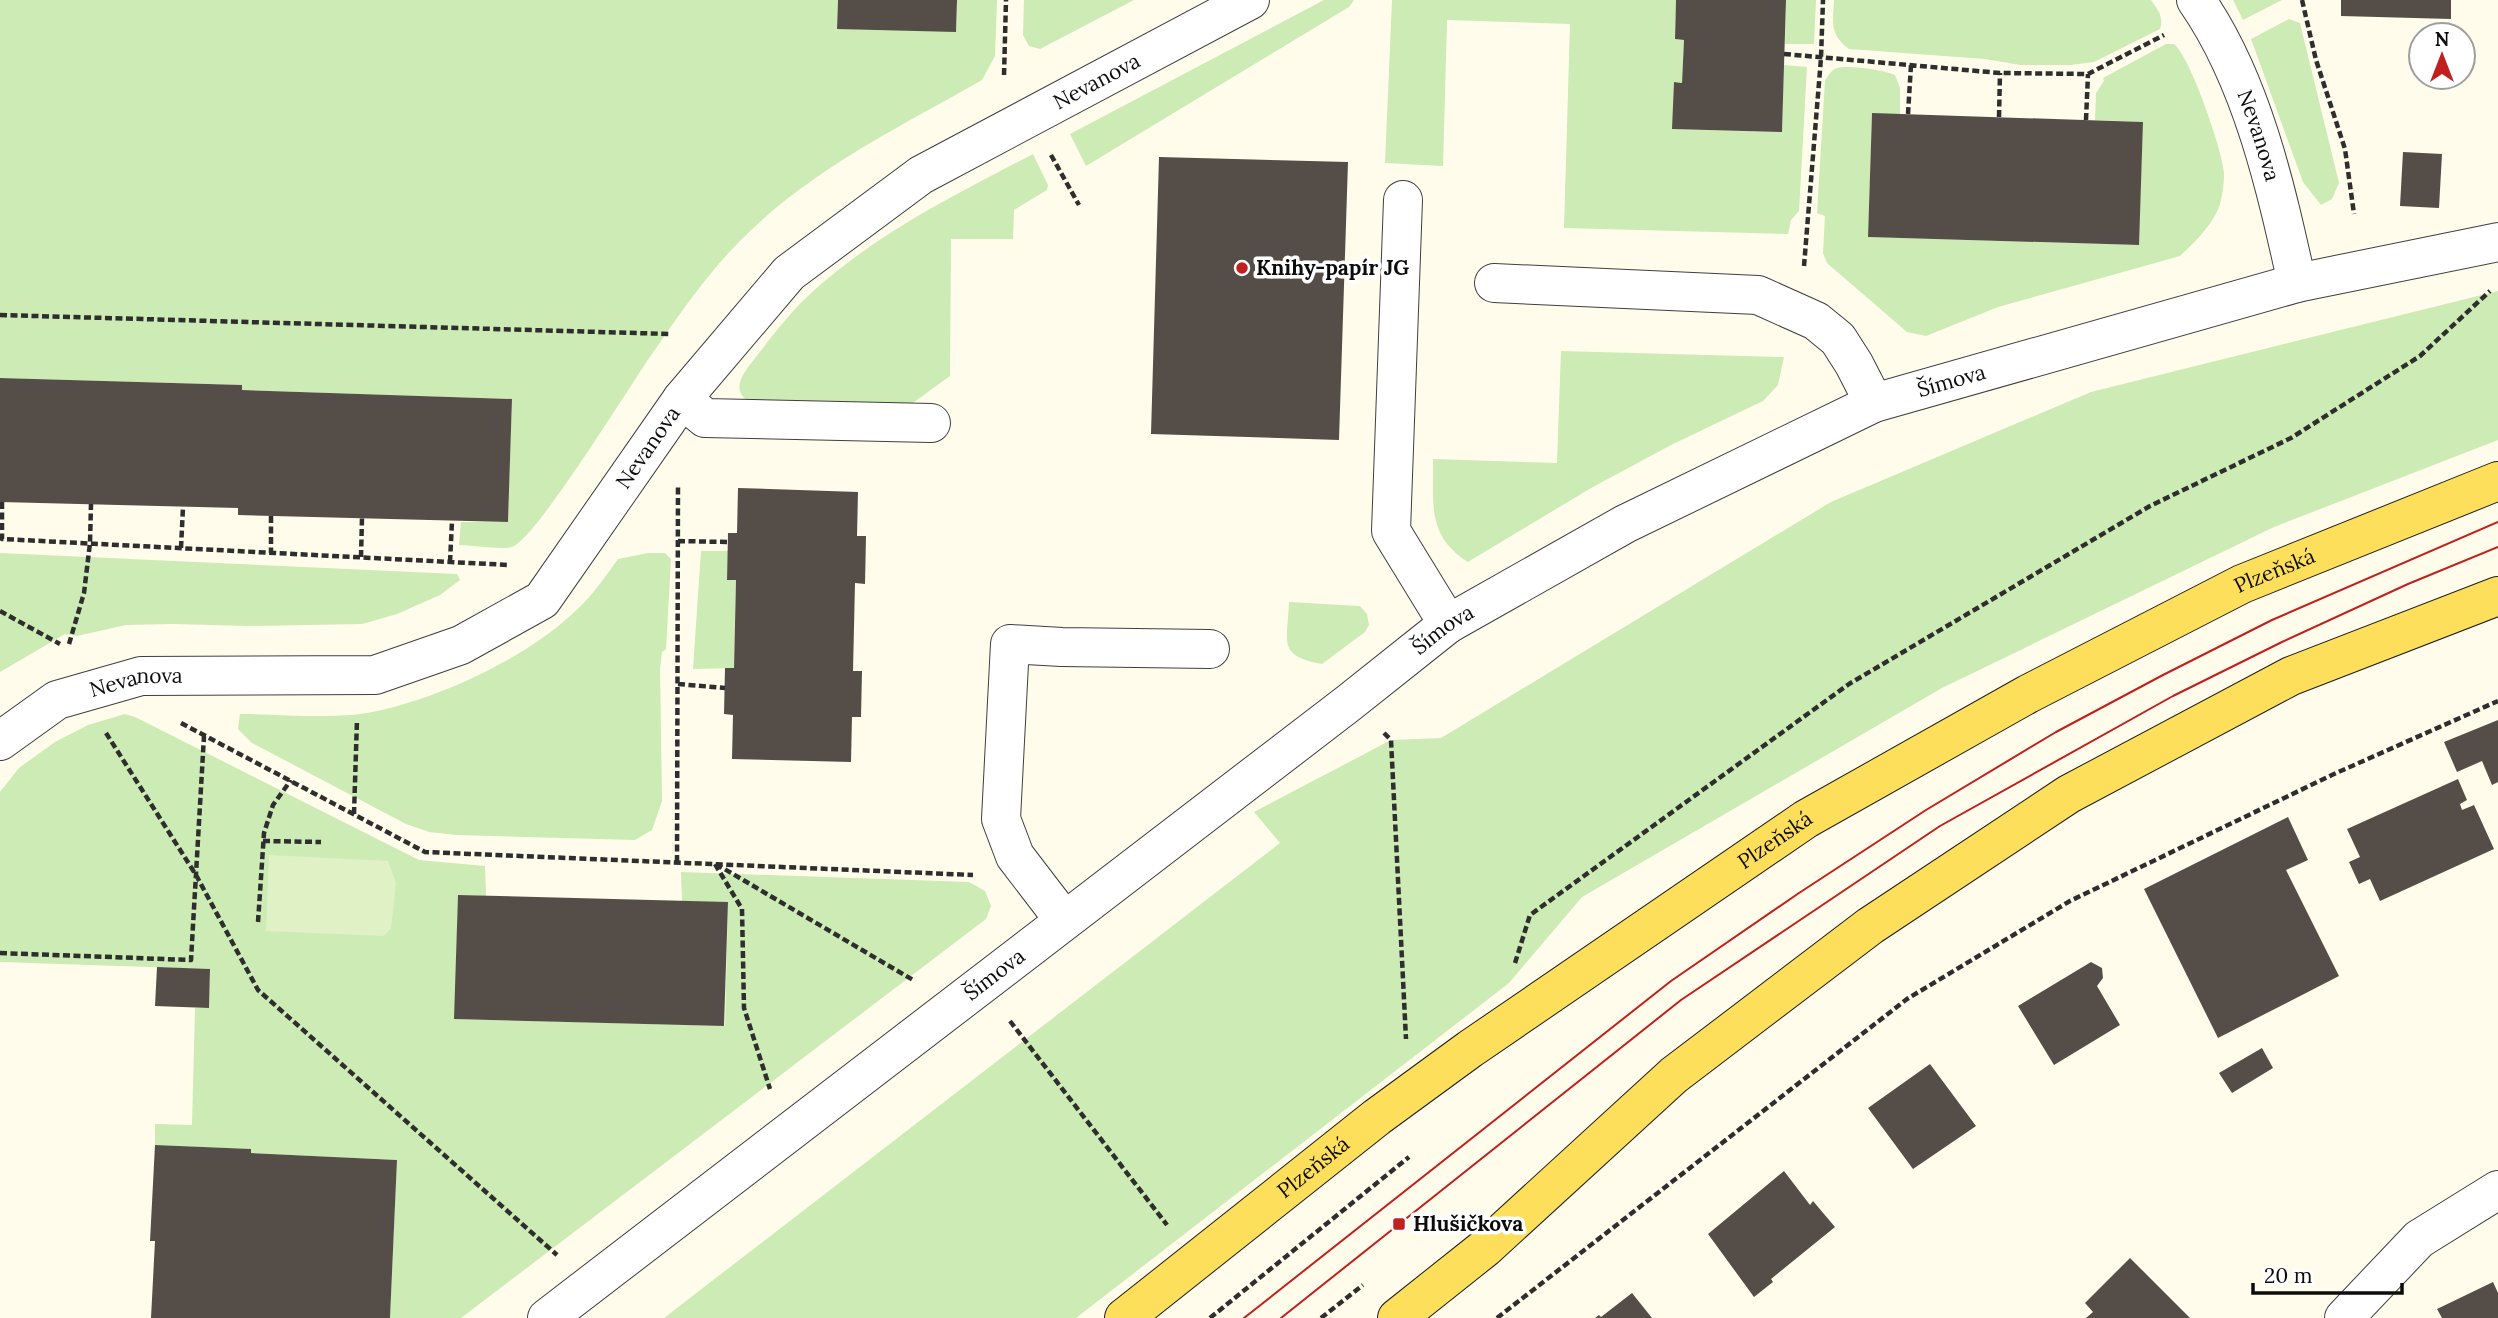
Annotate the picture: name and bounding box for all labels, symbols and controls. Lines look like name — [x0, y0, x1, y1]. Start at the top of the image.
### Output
north arrow — [2407, 21, 2477, 91]
text: N — [2435, 27, 2450, 51]
street label: Nevanova — [1048, 47, 1145, 115]
street label: Nevanova — [2232, 86, 2286, 184]
place label: Knihy-papír JG — [1256, 254, 1409, 281]
marker: Knihy-papír JG — [1234, 260, 1250, 276]
street label: Šímova — [1914, 358, 1989, 403]
street label: Nevanova — [610, 401, 686, 494]
street label: Plzeňská — [2229, 542, 2319, 599]
street label: Šímova — [1406, 598, 1479, 660]
street label: Nevanova — [86, 662, 183, 703]
street label: Plzeňská — [1732, 805, 1818, 875]
street label: Šímova — [958, 942, 1030, 1006]
street label: Plzeňská — [1272, 1130, 1355, 1204]
place label: Hlušičkova — [1413, 1210, 1523, 1237]
marker: Hlušičkova — [1391, 1216, 1407, 1232]
scale bar — [2253, 1252, 2402, 1296]
text: 20 m — [2264, 1262, 2313, 1289]

